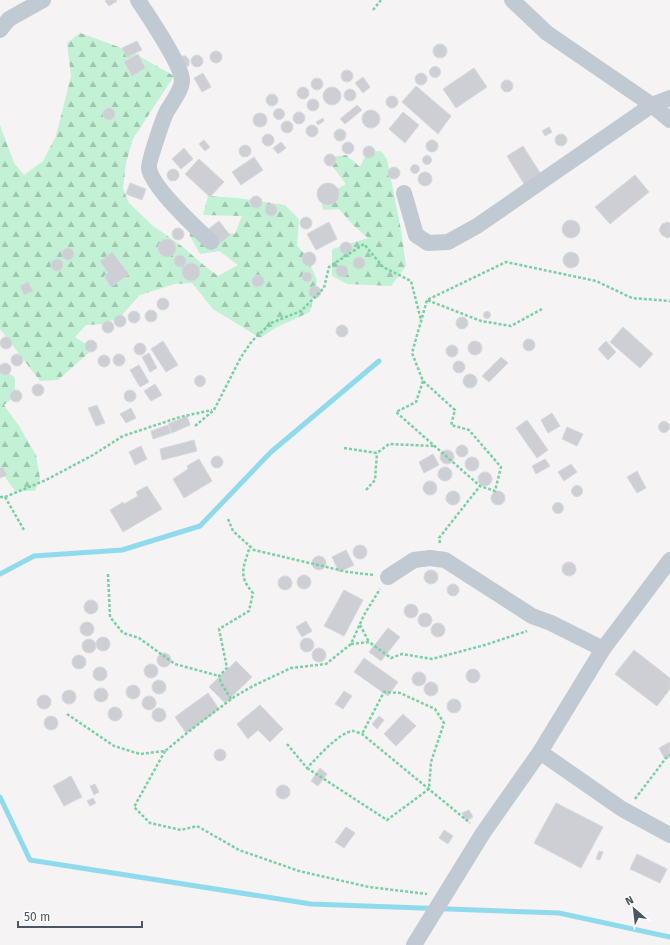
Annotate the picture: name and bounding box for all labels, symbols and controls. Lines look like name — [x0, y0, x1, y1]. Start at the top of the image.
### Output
north arrow — [614, 889, 654, 929]
text: N — [623, 893, 636, 908]
scale bar — [18, 903, 142, 929]
text: 50 m — [24, 910, 50, 924]

